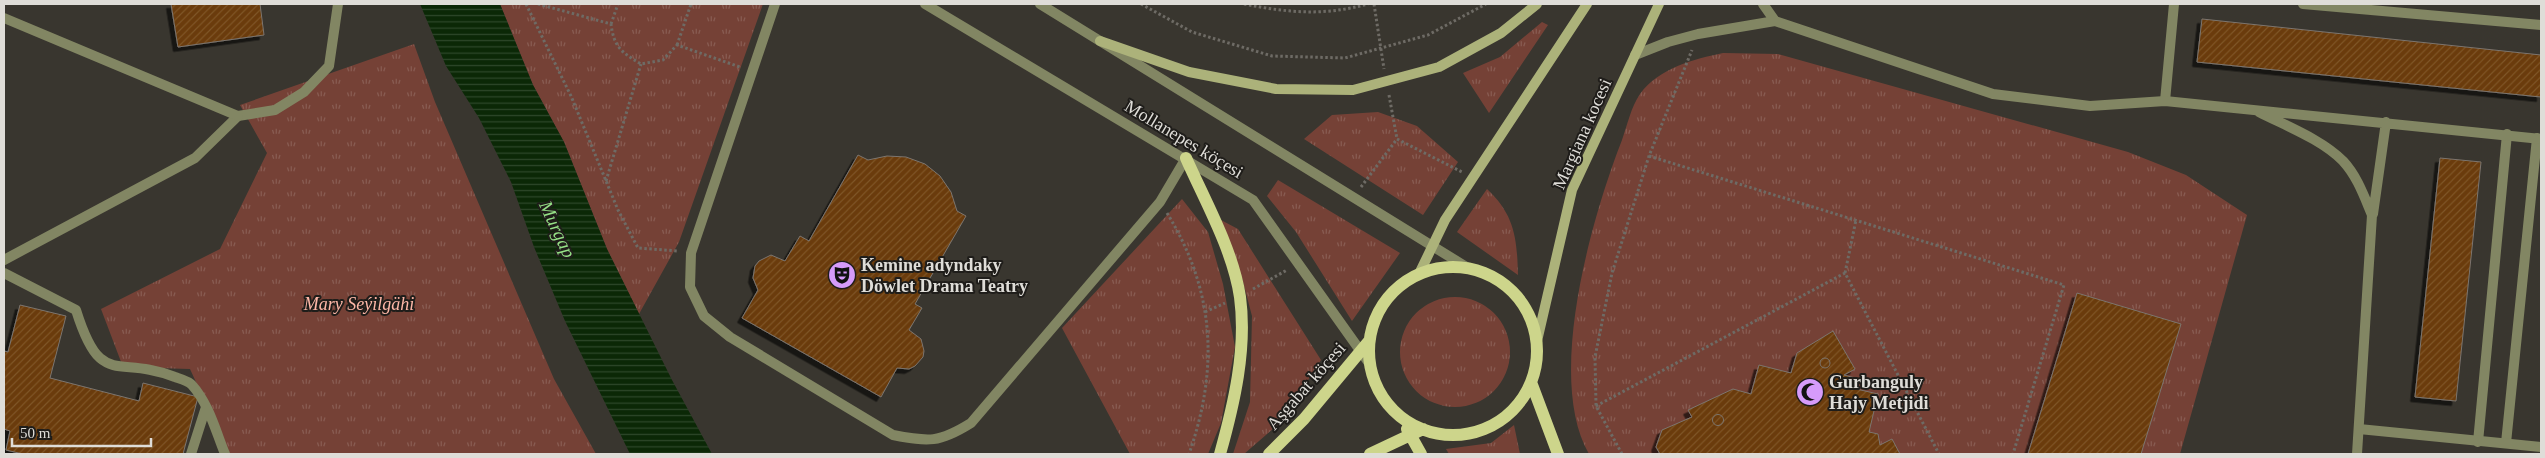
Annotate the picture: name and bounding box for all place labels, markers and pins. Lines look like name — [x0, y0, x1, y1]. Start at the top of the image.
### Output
place label: Kemine adyndaky Döwlet Drama Teatry — [861, 255, 1028, 296]
theatre icon: Kemine adyndaky Döwlet Drama Teatry — [827, 260, 857, 290]
place label: Gurbanguly Hajy Metjidi — [1829, 372, 1928, 413]
mosque icon: Gurbanguly Hajy Metjidi — [1795, 377, 1825, 407]

